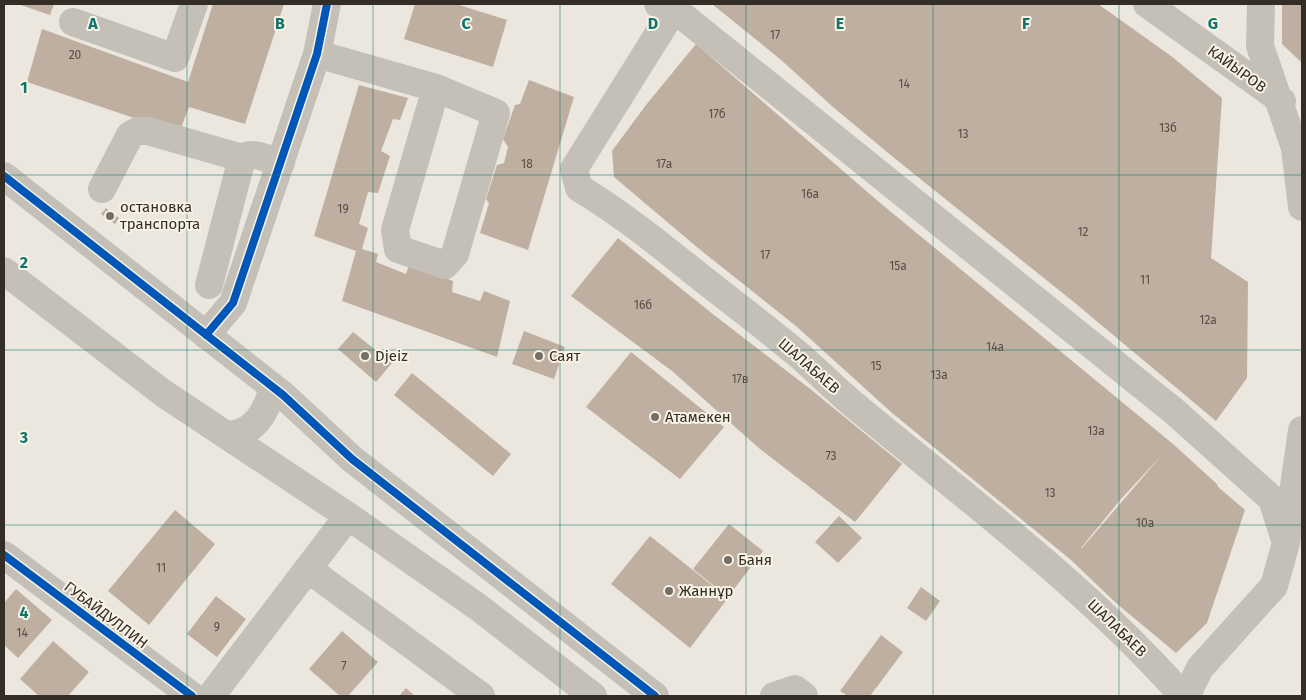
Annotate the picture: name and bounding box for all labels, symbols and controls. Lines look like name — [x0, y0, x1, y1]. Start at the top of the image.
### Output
text: A — [87, 14, 98, 33]
text: B — [275, 14, 285, 33]
text: C — [461, 14, 471, 33]
text: D — [648, 14, 658, 33]
text: E — [836, 14, 844, 33]
text: F — [1022, 14, 1030, 33]
text: G — [1208, 14, 1218, 33]
house number: 17 — [770, 28, 780, 42]
street label: КАЙЫРОВ — [1204, 42, 1270, 96]
house number: 20 — [69, 48, 82, 62]
house number: 14 — [898, 77, 910, 91]
text: 1 — [20, 78, 28, 97]
house number: 17б — [708, 107, 726, 121]
house number: 13б — [1159, 121, 1177, 135]
house number: 13 — [957, 127, 969, 141]
house number: 18 — [521, 157, 533, 171]
house number: 17а — [656, 157, 672, 171]
house number: 16а — [801, 187, 819, 201]
place label: остановка транспорта — [120, 198, 200, 233]
house number: 19 — [337, 202, 349, 216]
marker: остановка транспорта — [104, 210, 116, 222]
house number: 12 — [1077, 225, 1089, 239]
house number: 17 — [760, 248, 770, 262]
text: 2 — [20, 253, 28, 272]
house number: 15а — [889, 259, 907, 273]
house number: 11 — [1140, 273, 1150, 287]
house number: 16б — [634, 298, 652, 312]
house number: 12а — [1199, 313, 1217, 327]
street label: ШАЛАБАЕВ — [775, 335, 843, 397]
house number: 14а — [986, 340, 1004, 354]
place label: Djeiz — [375, 347, 408, 365]
place label: Саят — [549, 347, 581, 365]
marker: Djeiz — [359, 350, 371, 362]
marker: Саят — [533, 350, 545, 362]
house number: 15 — [870, 359, 882, 373]
house number: 13а — [930, 368, 948, 382]
house number: 17в — [731, 372, 749, 386]
place label: Атамекен — [665, 408, 731, 426]
marker: Атамекен — [649, 411, 661, 423]
house number: 13а — [1087, 424, 1105, 438]
text: 3 — [19, 428, 28, 447]
house number: 73 — [825, 449, 837, 463]
house number: 13 — [1044, 486, 1056, 500]
house number: 10а — [1136, 516, 1154, 530]
place label: Баня — [738, 551, 772, 569]
marker: Баня — [722, 554, 734, 566]
house number: 11 — [156, 561, 166, 575]
street label: ГУБАЙДУЛЛИН — [61, 578, 151, 652]
place label: Жаннұр — [679, 582, 733, 600]
marker: Жаннұр — [663, 585, 675, 597]
street label: ШАЛАБАЕВ — [1084, 595, 1150, 661]
text: 4 — [19, 603, 29, 622]
house number: 9 — [214, 620, 220, 634]
house number: 14 — [16, 626, 28, 640]
house number: 7 — [341, 659, 347, 673]

